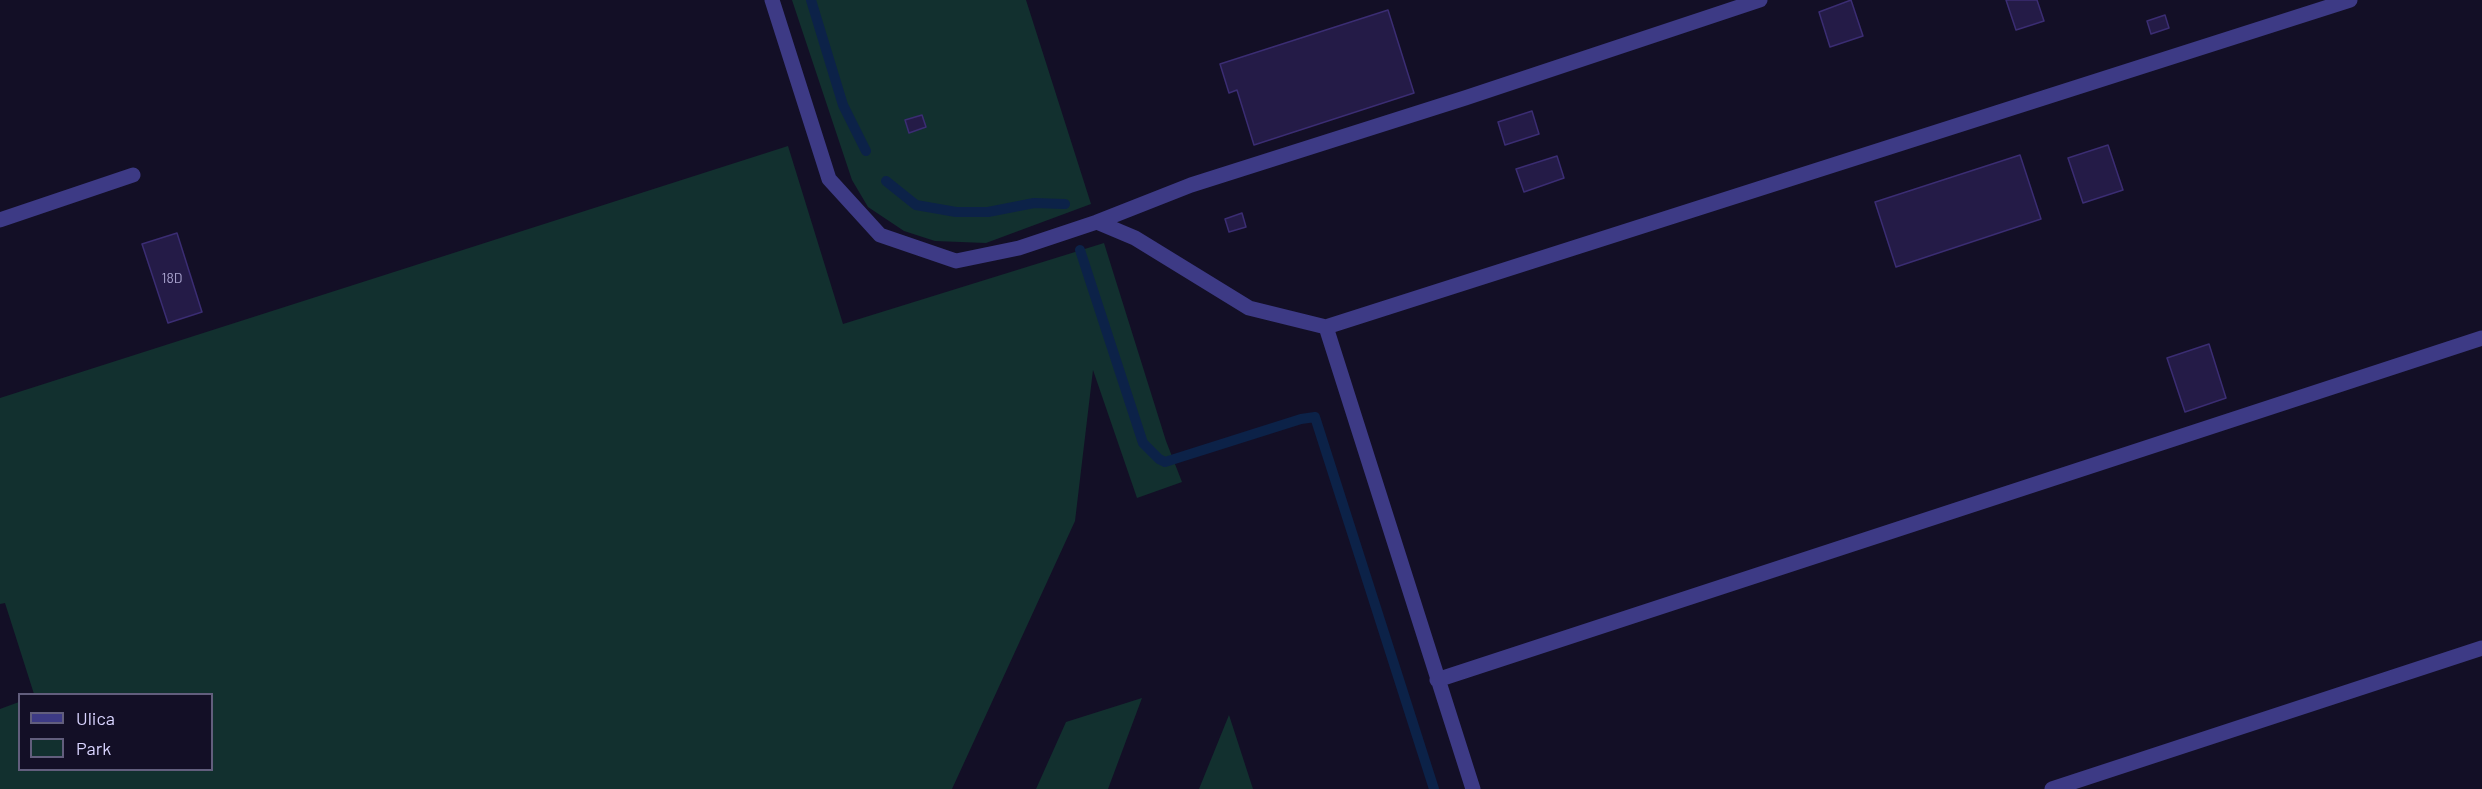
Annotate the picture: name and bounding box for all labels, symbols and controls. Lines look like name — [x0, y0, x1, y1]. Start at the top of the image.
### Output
house number: 18D — [162, 270, 182, 286]
legend — [18, 693, 213, 771]
text: Ulica — [76, 707, 115, 729]
text: Park — [76, 737, 111, 759]

